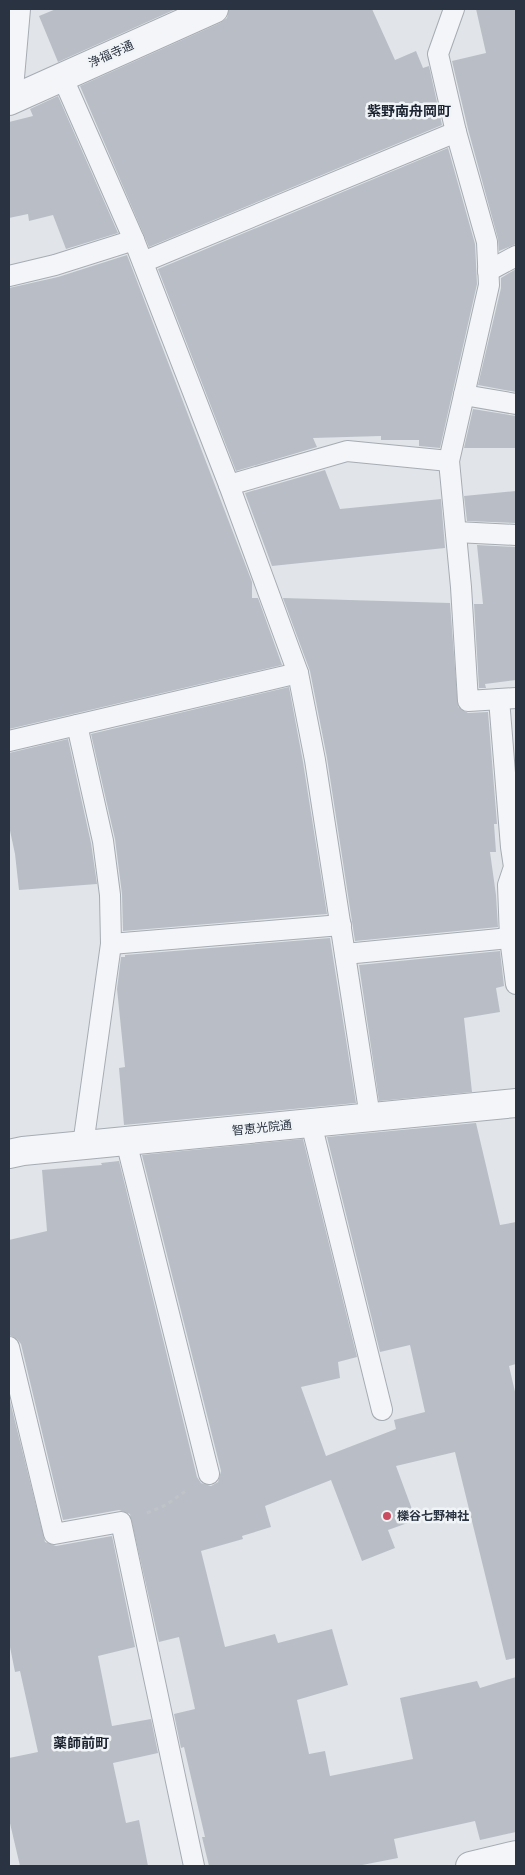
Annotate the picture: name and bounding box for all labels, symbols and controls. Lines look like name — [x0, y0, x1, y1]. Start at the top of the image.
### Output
street label: 浄福寺通 — [86, 37, 136, 71]
district label: 紫野南舟岡町 — [367, 102, 451, 120]
street label: 智恵光院通 — [231, 1117, 293, 1139]
place label: 櫟谷七野神社 — [397, 1508, 469, 1524]
marker: 櫟谷七野神社 — [381, 1510, 393, 1522]
district label: 薬師前町 — [53, 1734, 109, 1752]

